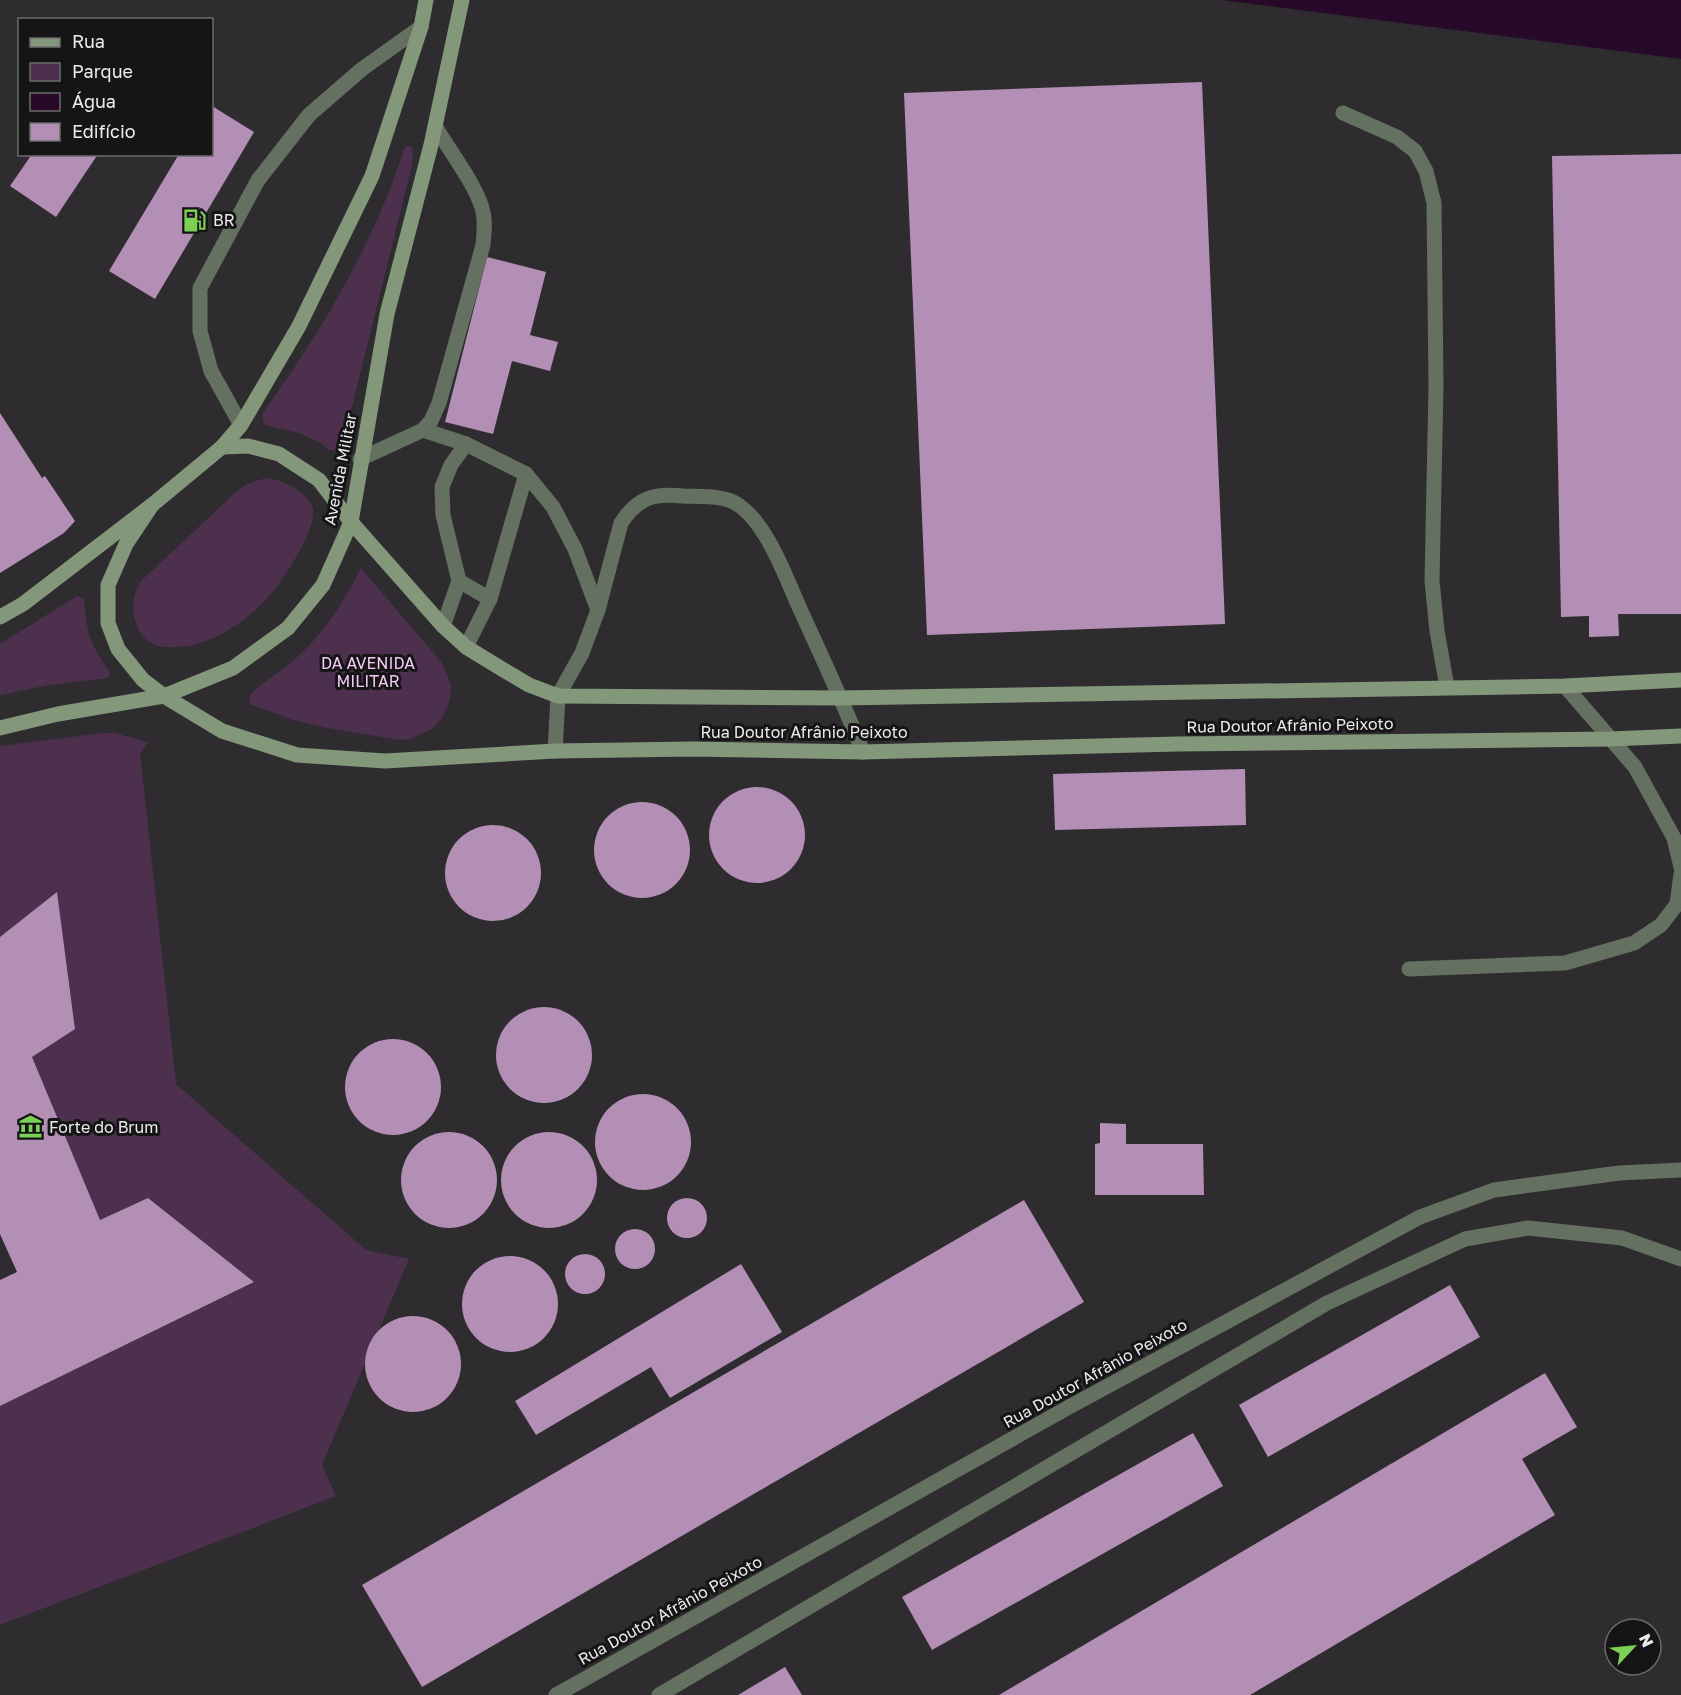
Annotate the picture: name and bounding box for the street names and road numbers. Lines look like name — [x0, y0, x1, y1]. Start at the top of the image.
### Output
street label: Avenida Militar — [319, 411, 361, 527]
street label: Rua Doutor Afrânio Peixoto — [1186, 713, 1394, 737]
street label: Rua Doutor Afrânio Peixoto — [700, 722, 908, 742]
street label: Rua Doutor Afrânio Peixoto — [1000, 1314, 1190, 1432]
street label: Rua Doutor Afrânio Peixoto — [575, 1551, 765, 1669]

